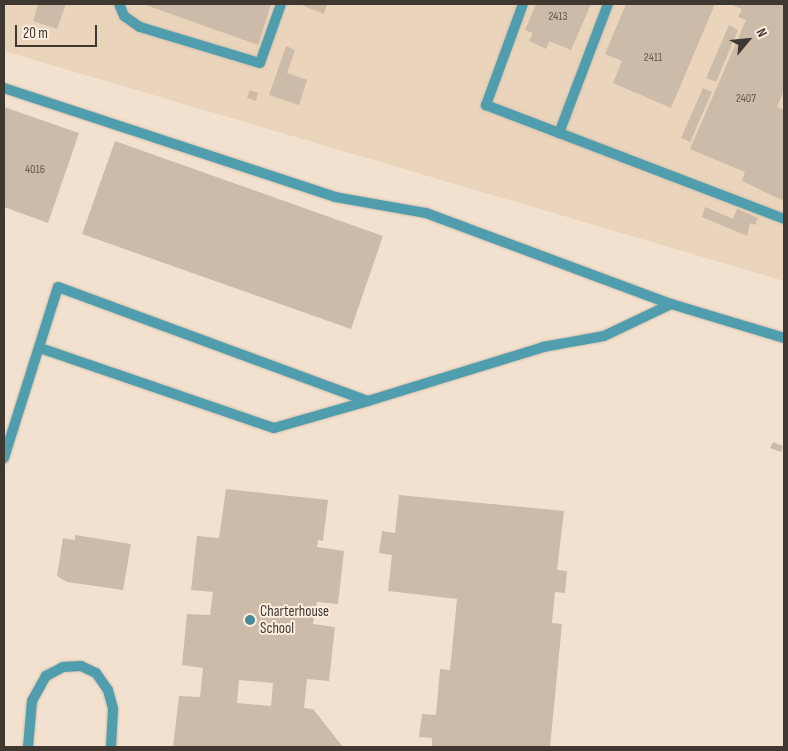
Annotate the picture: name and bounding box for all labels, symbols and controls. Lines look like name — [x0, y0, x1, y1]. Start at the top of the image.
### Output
house number: 2413 — [548, 10, 568, 24]
scale bar — [18, 15, 100, 47]
north arrow — [723, 15, 773, 65]
text: 20 m — [23, 24, 48, 43]
text: N — [752, 25, 771, 40]
house number: 2411 — [644, 51, 662, 65]
house number: 2407 — [736, 92, 756, 106]
house number: 4016 — [25, 163, 45, 177]
place label: Charterhouse School — [260, 602, 329, 637]
marker: Charterhouse School — [244, 614, 256, 626]

